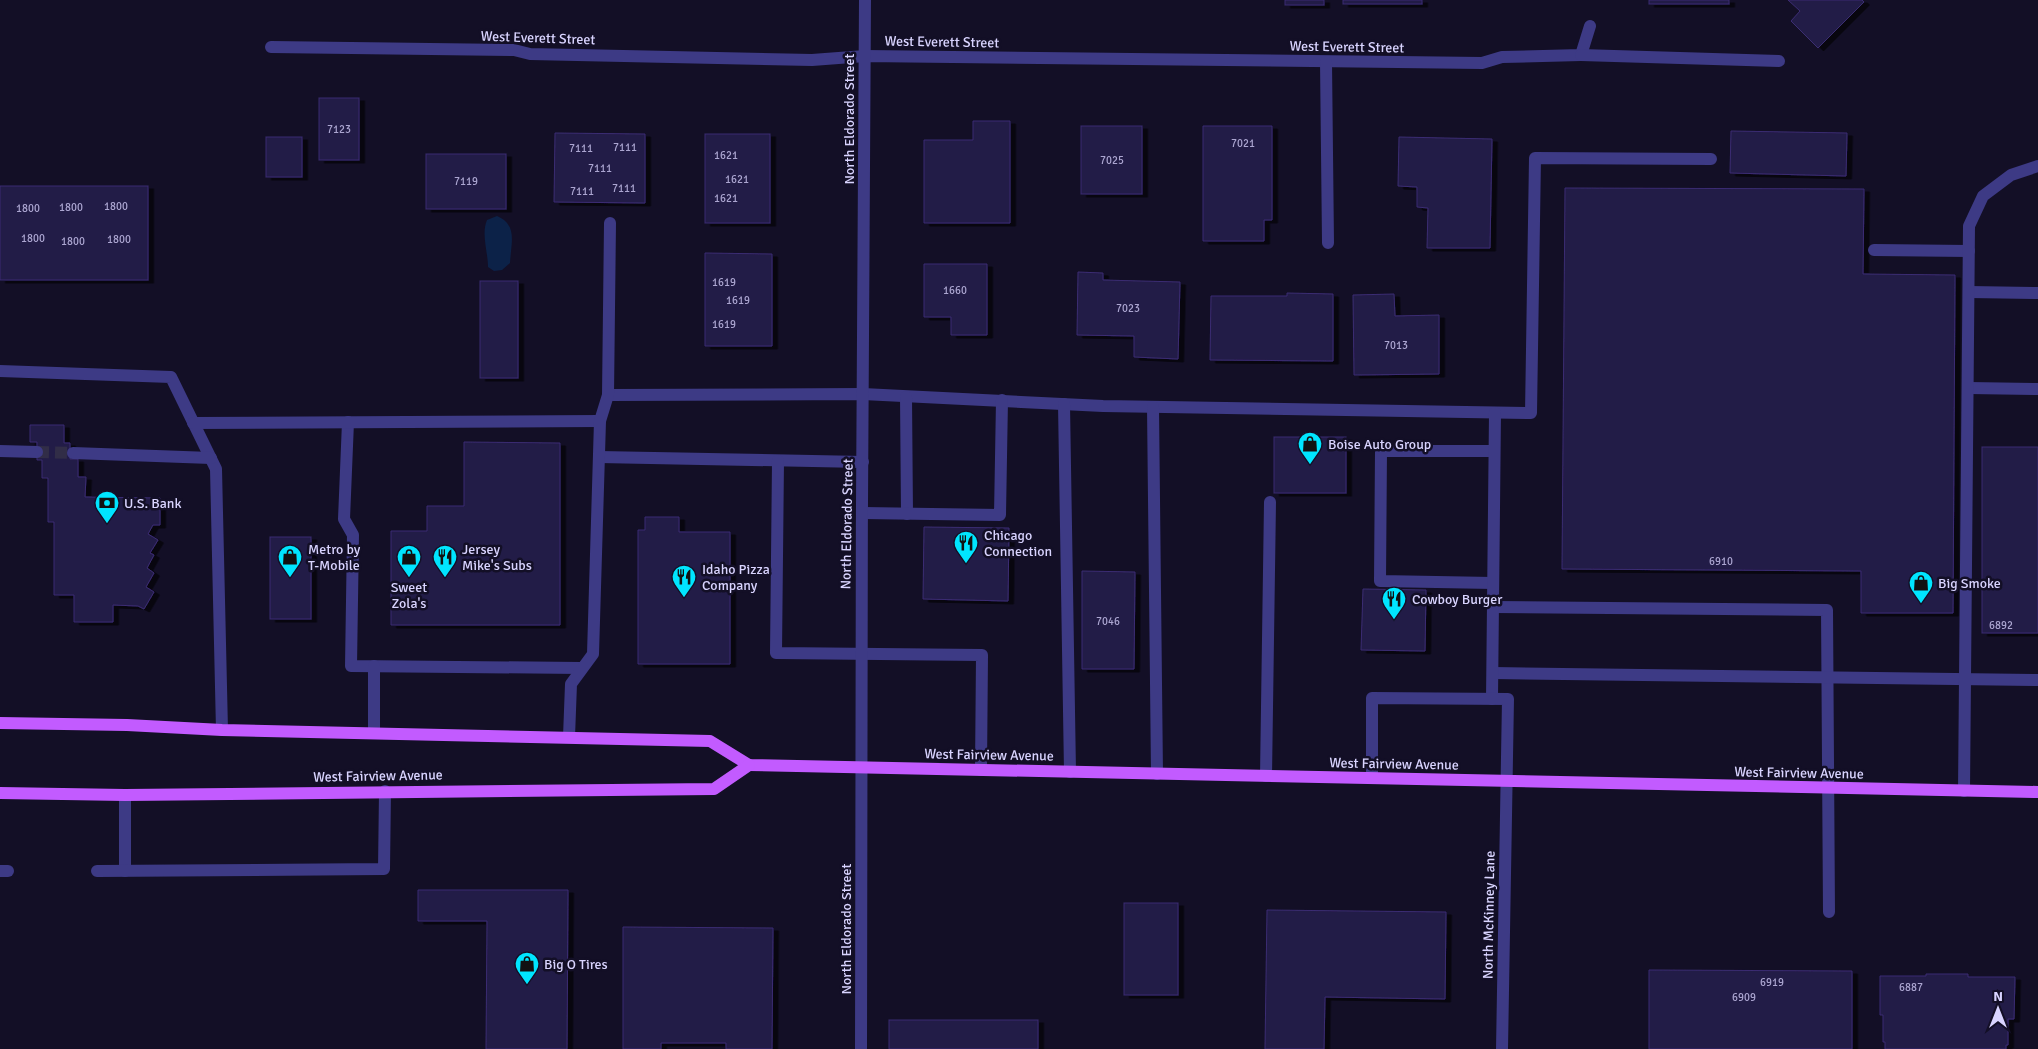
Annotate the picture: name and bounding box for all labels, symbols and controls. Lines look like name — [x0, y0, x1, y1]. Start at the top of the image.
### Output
street label: West Everett Street — [480, 28, 596, 48]
street label: West Everett Street — [885, 33, 1000, 52]
street label: West Everett Street — [1290, 38, 1405, 57]
street label: North Eldorado Street — [841, 53, 858, 184]
house number: 7123 — [327, 123, 351, 136]
house number: 7021 — [1231, 137, 1255, 150]
house number: 7111 — [613, 141, 637, 154]
house number: 7111 — [569, 142, 593, 155]
house number: 1621 — [714, 149, 738, 162]
house number: 7025 — [1100, 154, 1124, 167]
house number: 7111 — [588, 162, 612, 175]
house number: 1621 — [725, 173, 749, 186]
house number: 7119 — [454, 175, 478, 188]
house number: 7111 — [612, 182, 636, 195]
house number: 7111 — [570, 185, 594, 198]
house number: 1621 — [714, 192, 738, 205]
house number: 1800 — [104, 200, 128, 213]
house number: 1800 — [59, 201, 83, 214]
house number: 1800 — [16, 202, 40, 215]
house number: 1800 — [21, 232, 45, 245]
house number: 1800 — [107, 233, 131, 246]
house number: 1800 — [61, 235, 85, 248]
house number: 1619 — [712, 276, 736, 289]
house number: 1660 — [943, 284, 967, 297]
house number: 1619 — [726, 294, 750, 307]
house number: 7023 — [1116, 302, 1140, 315]
house number: 1619 — [712, 318, 736, 331]
house number: 7013 — [1384, 339, 1408, 352]
shop icon: Boise Auto Group — [1297, 431, 1323, 465]
place label: Boise Auto Group — [1328, 436, 1431, 453]
street label: North Eldorado Street — [837, 458, 857, 590]
bank icon: U.S. Bank — [94, 490, 120, 524]
place label: U.S. Bank — [124, 495, 181, 512]
place label: Chicago Connection — [984, 527, 1052, 560]
restaurant icon: Chicago Connection — [953, 530, 979, 564]
place label: Metro by T-Mobile — [308, 541, 361, 574]
place label: Jersey Mike's Subs — [462, 541, 532, 574]
shop icon: Metro by T-Mobile — [277, 544, 303, 578]
shop icon: Sweet Zola's — [396, 544, 422, 578]
restaurant icon: Jersey Mike's Subs — [432, 544, 458, 578]
house number: 6910 — [1709, 555, 1733, 568]
place label: Idaho Pizza Company — [702, 561, 770, 594]
restaurant icon: Idaho Pizza Company — [671, 564, 697, 598]
shop icon: Big Smoke — [1908, 570, 1934, 604]
place label: Big Smoke — [1938, 575, 2001, 592]
place label: Sweet Zola's — [391, 579, 427, 612]
restaurant icon: Cowboy Burger — [1381, 586, 1407, 620]
place label: Cowboy Burger — [1412, 591, 1503, 608]
house number: 7046 — [1096, 615, 1120, 628]
house number: 6892 — [1989, 619, 2013, 632]
street label: West Fairview Avenue — [924, 745, 1054, 765]
street label: West Fairview Avenue — [1329, 754, 1459, 774]
street label: West Fairview Avenue — [1734, 763, 1864, 783]
street label: West Fairview Avenue — [313, 766, 443, 786]
street label: North McKinney Lane — [1479, 851, 1499, 979]
street label: North Eldorado Street — [838, 863, 855, 994]
shop icon: Big O Tires — [514, 951, 540, 985]
place label: Big O Tires — [544, 956, 608, 973]
house number: 6919 — [1760, 976, 1784, 989]
house number: 6887 — [1899, 981, 1923, 994]
north arrow — [1973, 984, 2023, 1034]
text: N — [1993, 988, 2003, 1005]
house number: 6909 — [1732, 991, 1756, 1004]

